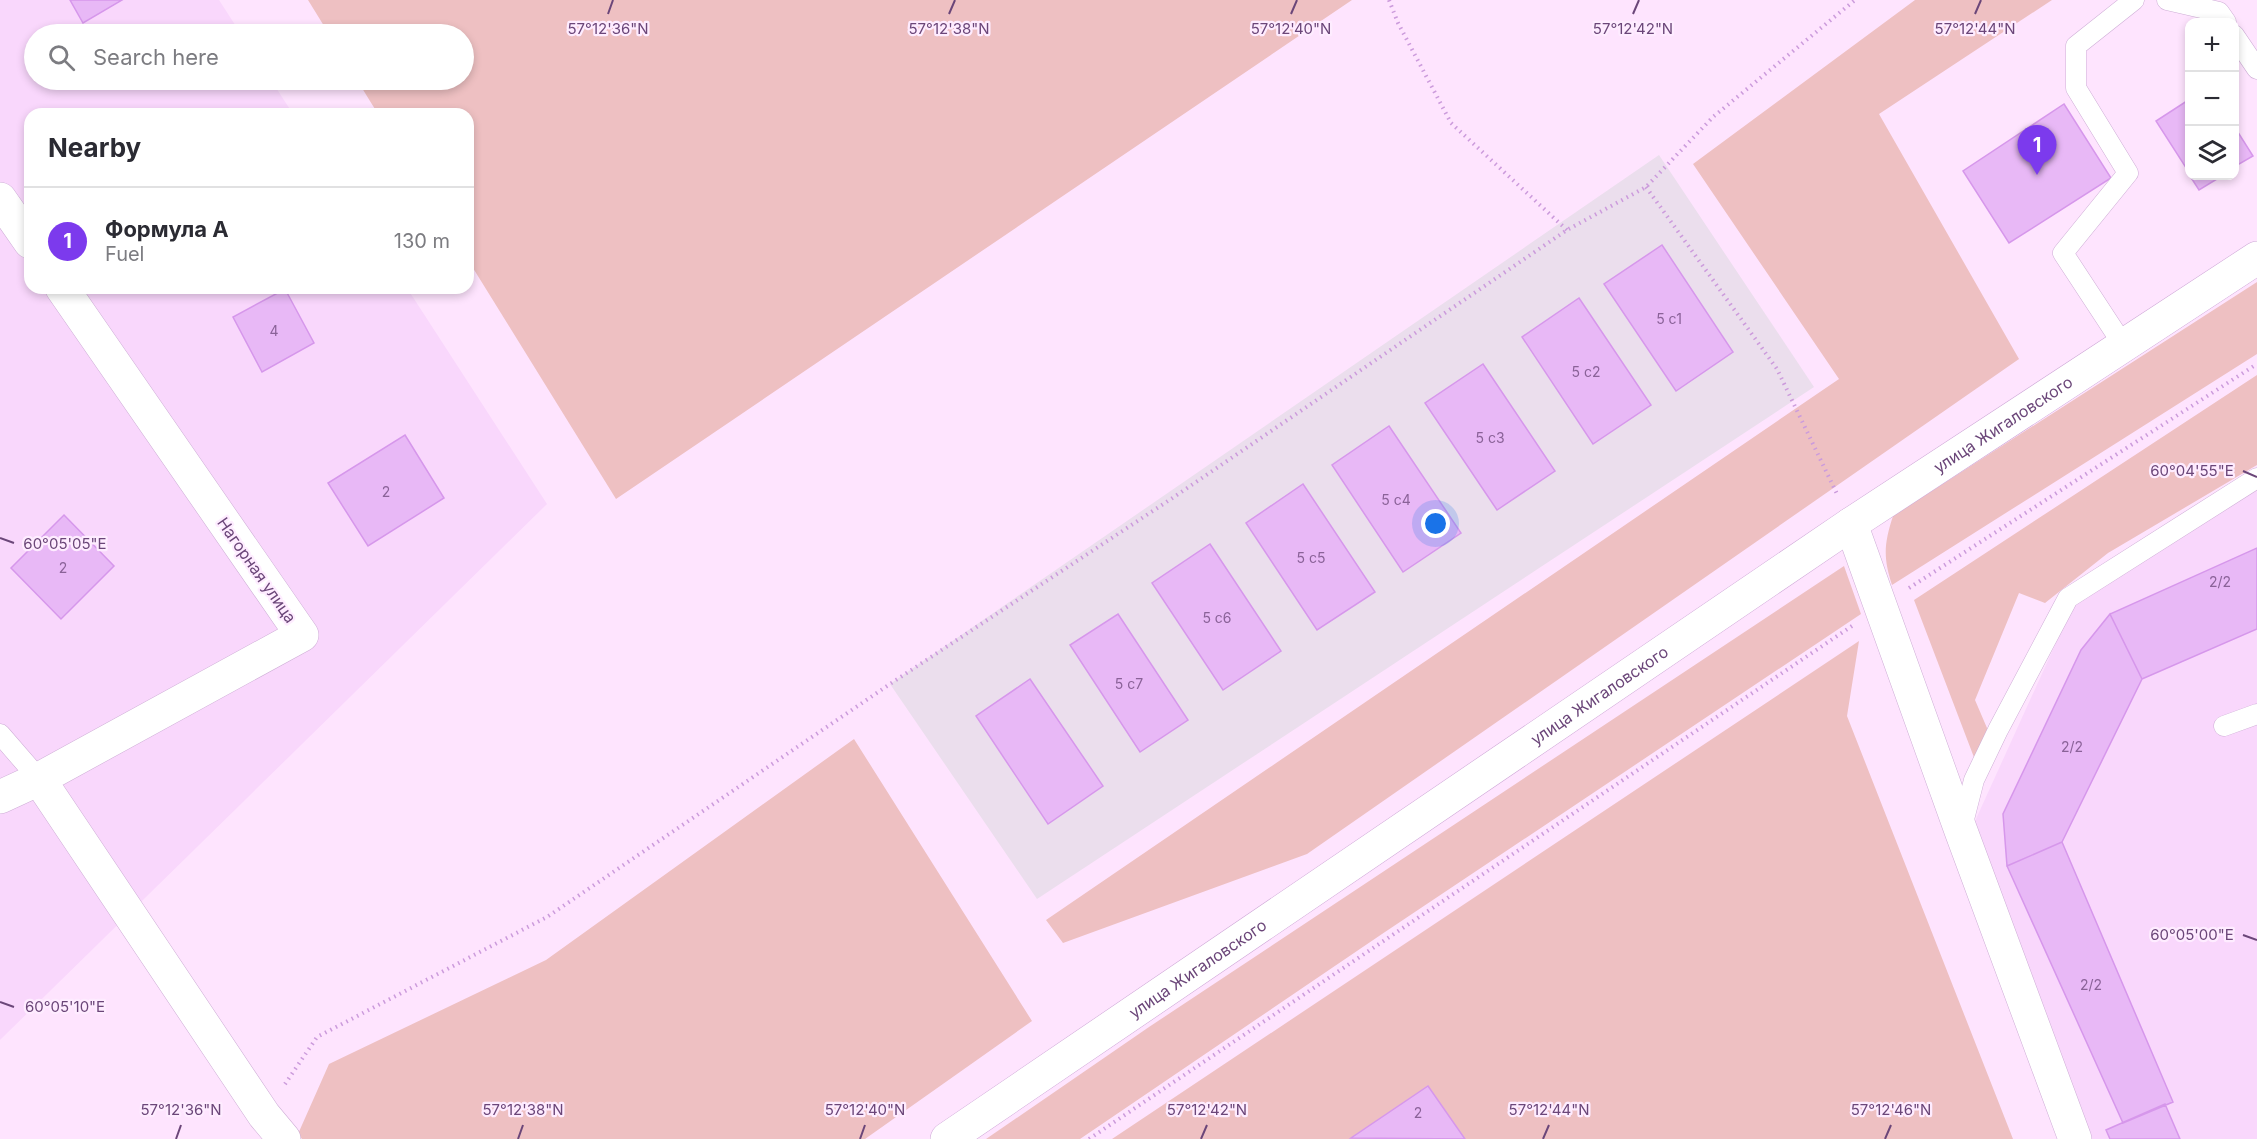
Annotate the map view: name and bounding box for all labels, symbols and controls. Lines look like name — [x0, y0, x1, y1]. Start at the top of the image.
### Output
map controls — [2185, 18, 2239, 180]
button: + — [2185, 18, 2239, 72]
text: 57°12'36"N — [567, 19, 649, 38]
text: 57°12'38"N — [908, 19, 990, 38]
text: 57°12'40"N — [1251, 19, 1331, 38]
text: 57°12'42"N — [1593, 19, 1673, 38]
text: 57°12'44"N — [1935, 19, 2015, 38]
search box — [24, 24, 474, 90]
icon: search — [45, 41, 78, 74]
text: Search here — [93, 44, 219, 70]
button: − — [2185, 72, 2239, 126]
pin: 1 — [2018, 126, 2056, 175]
button: layers — [2185, 126, 2239, 180]
text: Nearby — [48, 132, 141, 163]
text: Формула А — [105, 216, 229, 242]
text: 1 — [63, 229, 72, 253]
text: 130 m — [394, 229, 450, 253]
text: Fuel — [105, 242, 144, 266]
house number: 5 с1 — [1656, 310, 1682, 327]
house number: 4 — [269, 322, 279, 339]
house number: 5 с2 — [1572, 363, 1600, 380]
street label: улица Жигаловского — [1930, 372, 2076, 477]
house number: 5 с3 — [1475, 429, 1505, 446]
text: 60°04'55"E — [2150, 461, 2234, 480]
house number: 2 — [382, 483, 390, 500]
house number: 5 с4 — [1381, 491, 1411, 508]
your location — [1421, 509, 1450, 538]
street label: Нагорная улица — [213, 513, 301, 627]
text: 60°05'05"E — [23, 534, 107, 553]
house number: 5 с5 — [1297, 549, 1325, 566]
house number: 2 — [59, 559, 67, 576]
house number: 2/2 — [2209, 573, 2231, 590]
house number: 5 с6 — [1202, 609, 1232, 626]
street label: улица Жигаловского — [1527, 641, 1672, 749]
house number: 5 с7 — [1115, 675, 1143, 692]
house number: 2/2 — [2061, 738, 2083, 755]
street label: улица Жигаловского — [1125, 915, 1270, 1022]
text: 60°05'00"E — [2150, 925, 2234, 944]
house number: 2/2 — [2080, 976, 2102, 993]
text: 60°05'10"E — [25, 997, 105, 1016]
text: 57°12'36"N — [140, 1100, 222, 1119]
text: 57°12'38"N — [482, 1100, 564, 1119]
text: 57°12'40"N — [825, 1100, 905, 1119]
text: 57°12'42"N — [1167, 1100, 1247, 1119]
text: 57°12'44"N — [1509, 1100, 1589, 1119]
text: 57°12'46"N — [1851, 1100, 1931, 1119]
house number: 2 — [1414, 1104, 1422, 1121]

